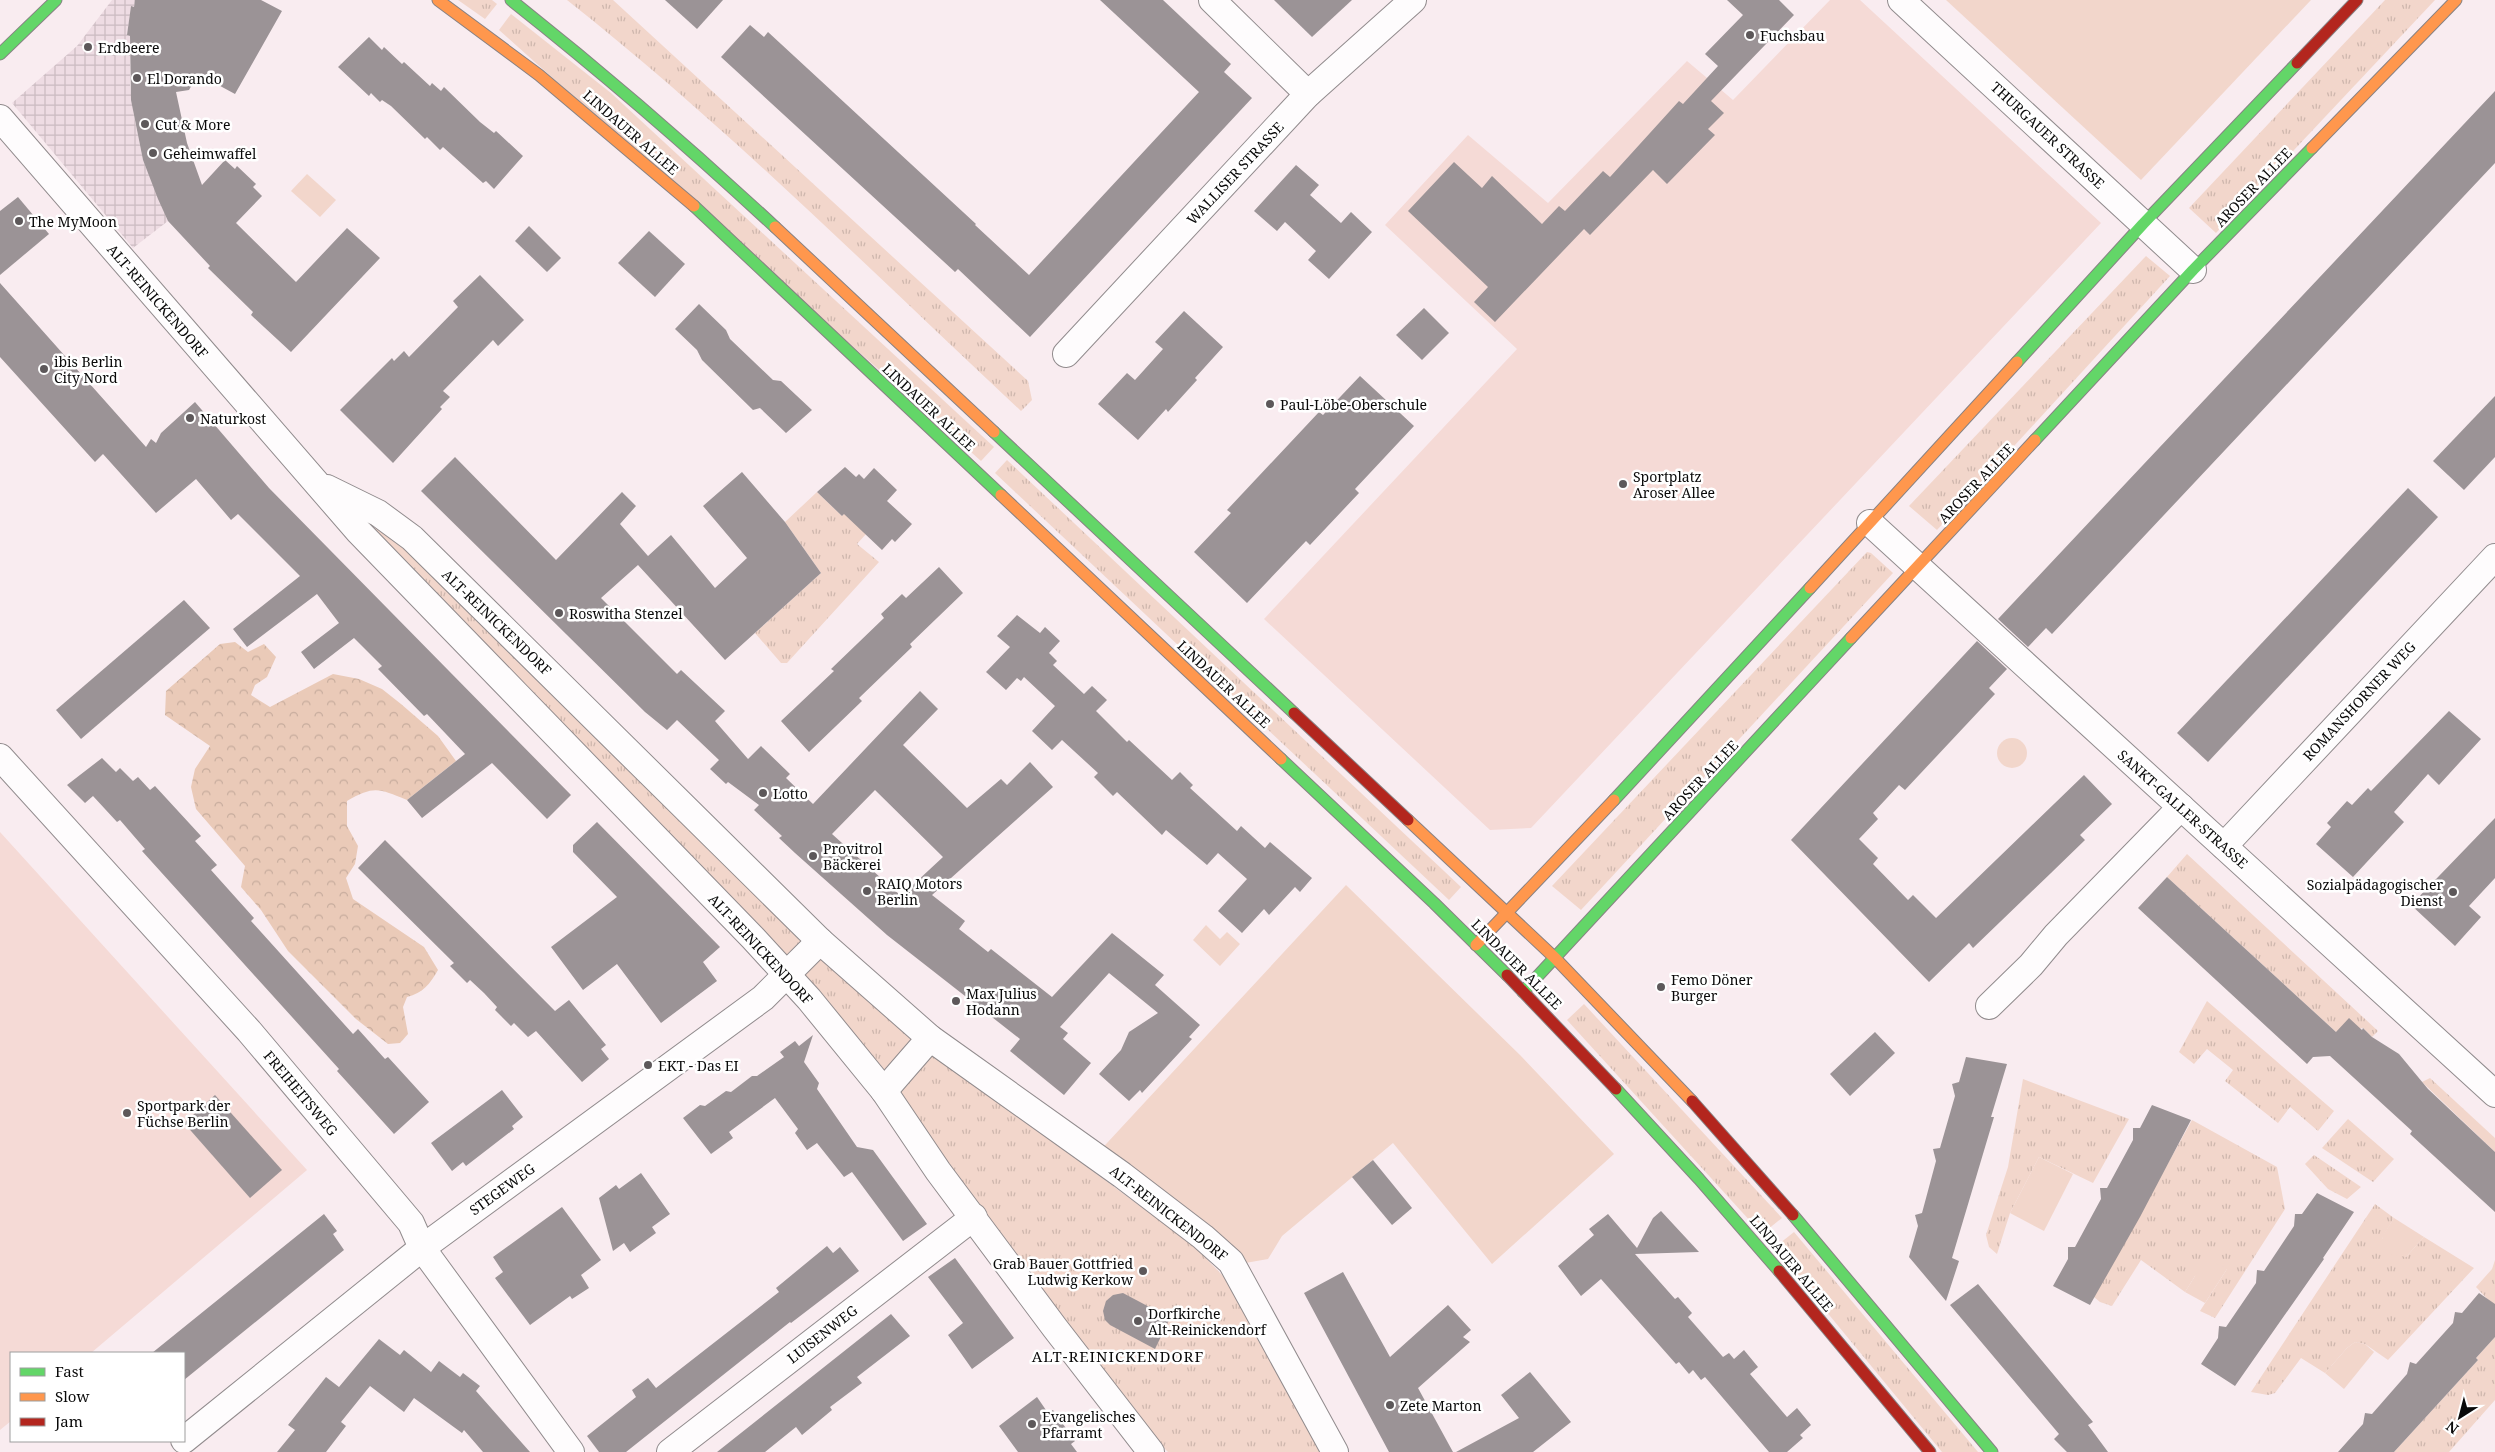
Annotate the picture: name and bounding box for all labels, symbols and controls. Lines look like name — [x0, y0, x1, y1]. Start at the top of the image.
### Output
place label: Fuchsbau — [1760, 26, 1825, 45]
marker: Fuchsbau — [1744, 29, 1756, 41]
place label: Erdbeere — [98, 38, 160, 57]
marker: Erdbeere — [82, 41, 94, 53]
place label: El Dorando — [147, 69, 222, 88]
marker: El Dorando — [131, 72, 143, 84]
street label: THURGAUER STRASSE — [1987, 77, 2109, 193]
street label: LINDAUER ALLEE — [579, 85, 683, 179]
place label: Cut & More — [155, 115, 230, 134]
street label: WALLISER STRASSE — [1182, 117, 1288, 229]
marker: Cut & More — [139, 118, 151, 130]
street label: AROSER ALLEE — [2210, 143, 2296, 231]
place label: Geheimwaffel — [163, 144, 257, 163]
marker: Geheimwaffel — [147, 147, 159, 159]
place label: The MyMoon — [29, 212, 117, 231]
marker: The MyMoon — [13, 215, 25, 227]
street label: ALT-REINICKENDORF — [103, 240, 213, 362]
place label: ibis Berlin City Nord — [54, 352, 123, 387]
street label: LINDAUER ALLEE — [879, 359, 980, 455]
marker: ibis Berlin City Nord — [38, 363, 50, 375]
place label: Paul-Löbe-Oberschule — [1280, 395, 1427, 414]
marker: Paul-Löbe-Oberschule — [1264, 398, 1276, 410]
place label: Naturkost — [200, 409, 266, 428]
marker: Naturkost — [184, 412, 196, 424]
street label: AROSER ALLEE — [1934, 439, 2018, 527]
place label: Sportplatz Aroser Allee — [1633, 467, 1715, 502]
marker: Sportplatz Aroser Allee — [1617, 478, 1629, 490]
street label: ALT-REINICKENDORF — [438, 565, 556, 679]
place label: Roswitha Stenzel — [569, 604, 683, 623]
marker: Roswitha Stenzel — [553, 607, 565, 619]
street label: LINDAUER ALLEE — [1174, 636, 1275, 732]
street label: ROMANSHORNER WEG — [2299, 637, 2419, 765]
street label: AROSER ALLEE — [1658, 736, 1742, 824]
street label: SANKT-GALLER-STRASSE — [2114, 745, 2252, 873]
place label: Lotto — [773, 784, 808, 803]
marker: Lotto — [757, 787, 769, 799]
place label: Provitrol Bäckerei — [823, 839, 883, 874]
marker: Provitrol Bäckerei — [807, 850, 819, 862]
place label: RAIQ Motors Berlin — [877, 874, 962, 909]
place label: Sozialpädagogischer Dienst — [2307, 875, 2443, 910]
marker: RAIQ Motors Berlin — [861, 885, 873, 897]
marker: Sozialpädagogischer Dienst — [2447, 886, 2459, 898]
street label: ALT-REINICKENDORF — [705, 889, 817, 1009]
street label: LINDAUER ALLEE — [1468, 915, 1566, 1013]
place label: Femo Döner Burger — [1671, 970, 1753, 1005]
marker: Femo Döner Burger — [1655, 981, 1667, 993]
place label: Max Julius Hodann — [966, 984, 1037, 1019]
marker: Max Julius Hodann — [950, 995, 962, 1007]
street label: FREIHEITSWEG — [260, 1046, 342, 1140]
place label: EKT - Das EI — [658, 1056, 739, 1075]
marker: EKT - Das EI — [642, 1059, 654, 1071]
place label: Sportpark der Füchse Berlin — [137, 1096, 231, 1131]
marker: Sportpark der Füchse Berlin — [121, 1107, 133, 1119]
street label: STEGEWEG — [465, 1159, 539, 1219]
street label: ALT-REINICKENDORF — [1106, 1161, 1232, 1265]
street label: LINDAUER ALLEE — [1746, 1211, 1838, 1315]
place label: Grab Bauer Gottfried Ludwig Kerkow — [993, 1254, 1134, 1289]
marker: Grab Bauer Gottfried Ludwig Kerkow — [1137, 1265, 1149, 1277]
street label: LUISENWEG — [783, 1301, 861, 1367]
place label: Dorfkirche Alt-Reinickendorf — [1148, 1304, 1268, 1339]
marker: Dorfkirche Alt-Reinickendorf — [1132, 1315, 1144, 1327]
district label: ALT-REINICKENDORF — [1032, 1346, 1204, 1366]
legend — [10, 1352, 185, 1442]
text: Fast — [55, 1361, 84, 1381]
text: Slow — [55, 1386, 89, 1406]
north arrow — [2435, 1392, 2485, 1442]
place label: Zete Marton — [1400, 1396, 1481, 1415]
marker: Zete Marton — [1384, 1399, 1396, 1411]
place label: Evangelisches Pfarramt — [1042, 1407, 1135, 1442]
text: Jam — [54, 1411, 83, 1431]
text: N — [2442, 1417, 2462, 1439]
marker: Evangelisches Pfarramt — [1026, 1418, 1038, 1430]

